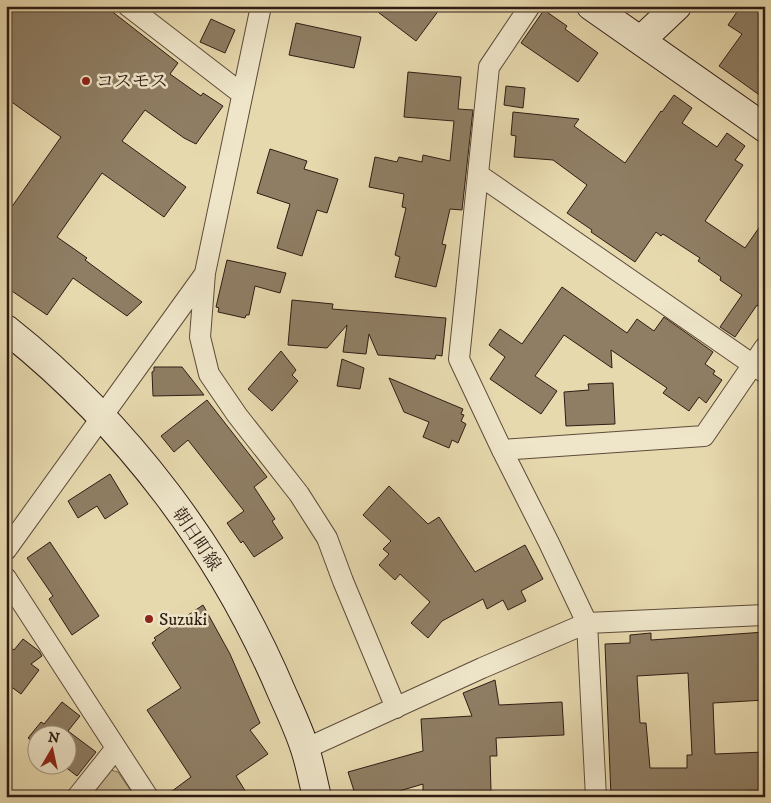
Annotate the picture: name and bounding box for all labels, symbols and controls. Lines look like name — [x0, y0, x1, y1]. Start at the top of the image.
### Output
place label: コスモス — [96, 71, 168, 93]
marker: コスモス — [80, 75, 92, 87]
street label: 朝日町線 — [167, 504, 225, 576]
place label: Suzuki — [159, 609, 207, 631]
marker: Suzuki — [143, 613, 155, 625]
north arrow — [28, 726, 78, 776]
text: N — [47, 728, 61, 748]

